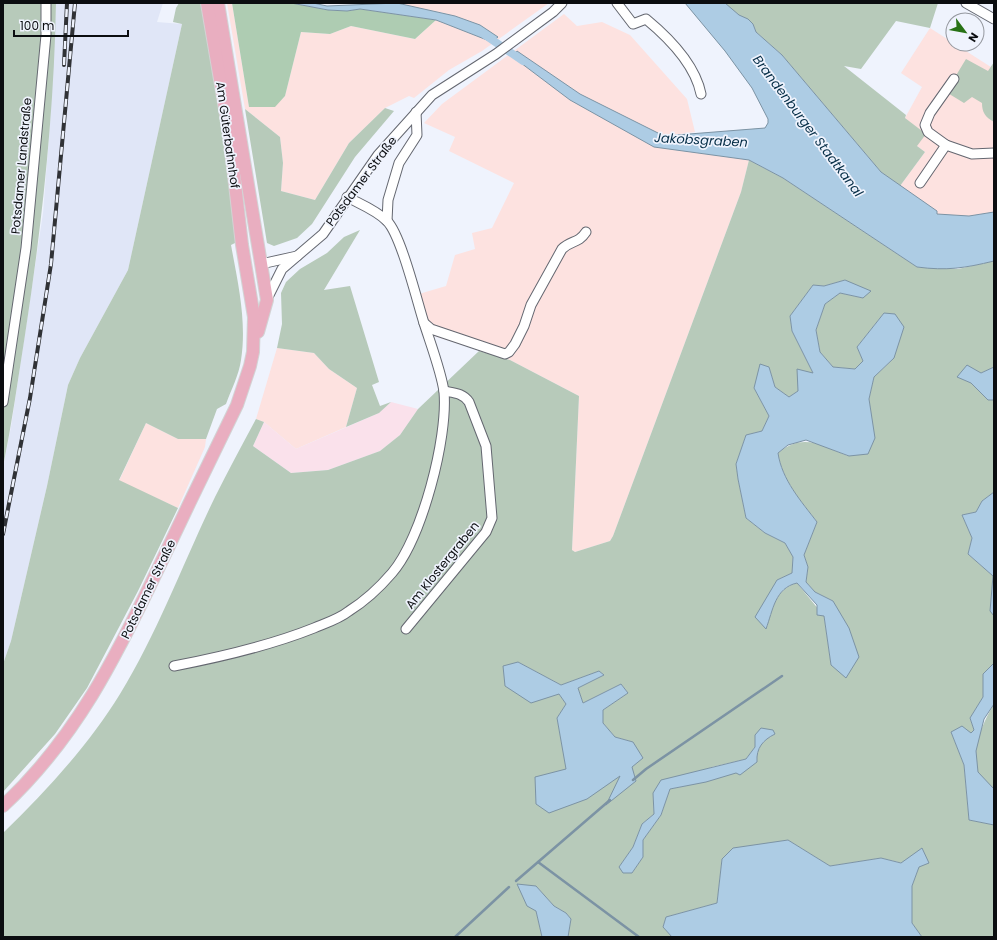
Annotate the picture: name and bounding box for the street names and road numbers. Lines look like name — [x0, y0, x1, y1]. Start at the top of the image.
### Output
street label: Am Güterbahnhof — [212, 80, 244, 190]
street label: Potsdamer Landstraße — [7, 97, 35, 235]
street label: Potsdamer Straße — [322, 133, 400, 229]
street label: Am Klostergraben — [401, 518, 483, 612]
street label: Potsdamer Straße — [117, 536, 179, 642]

